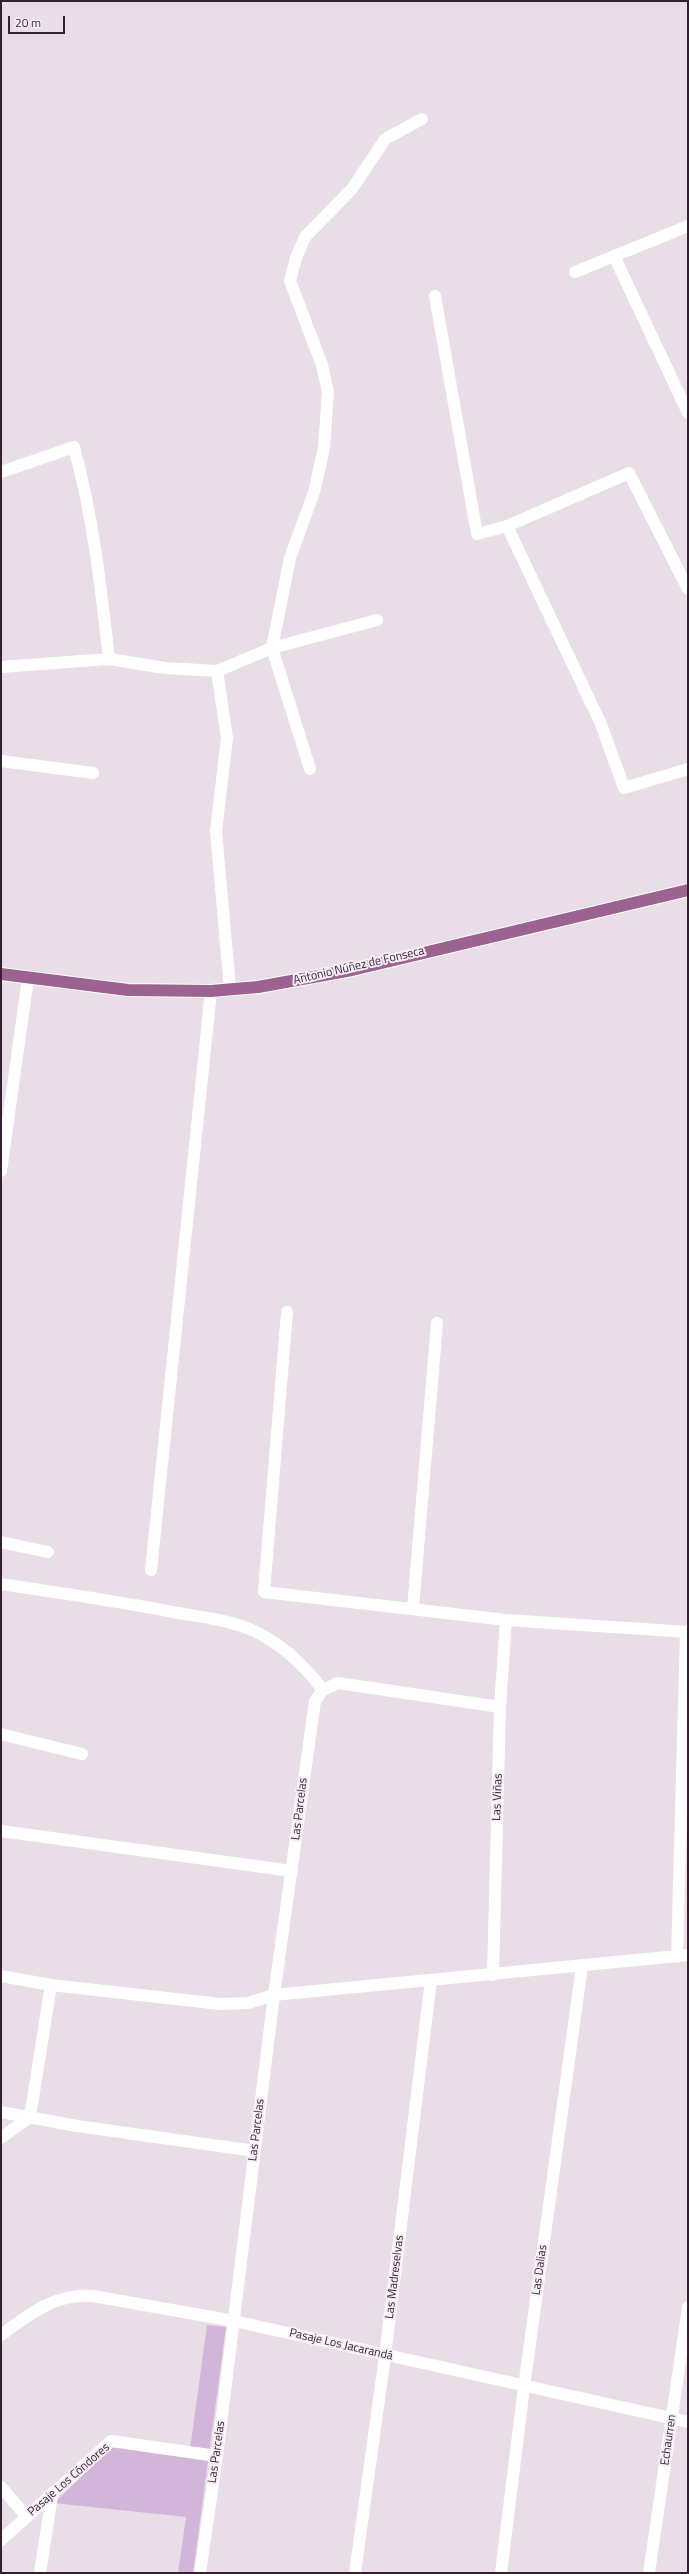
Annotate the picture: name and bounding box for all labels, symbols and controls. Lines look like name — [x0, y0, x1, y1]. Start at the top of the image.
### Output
scale bar — [10, 8, 67, 34]
text: 20 m — [15, 13, 41, 32]
street label: Antonio Núñez de Fonseca — [292, 944, 426, 988]
street label: Las Viñas — [490, 1773, 506, 1821]
street label: Las Parcelas — [289, 1777, 311, 1841]
street label: Las Parcelas — [246, 2098, 268, 2162]
street label: Las Madreselvas — [383, 2234, 407, 2320]
street label: Las Dalias — [529, 2244, 551, 2296]
street label: Pasaje Los Jacarandá — [288, 2326, 394, 2364]
street label: Echaurren — [658, 2414, 680, 2466]
street label: Las Parcelas — [206, 2420, 228, 2484]
street label: Pasaje Los Cóndores — [25, 2441, 113, 2519]

